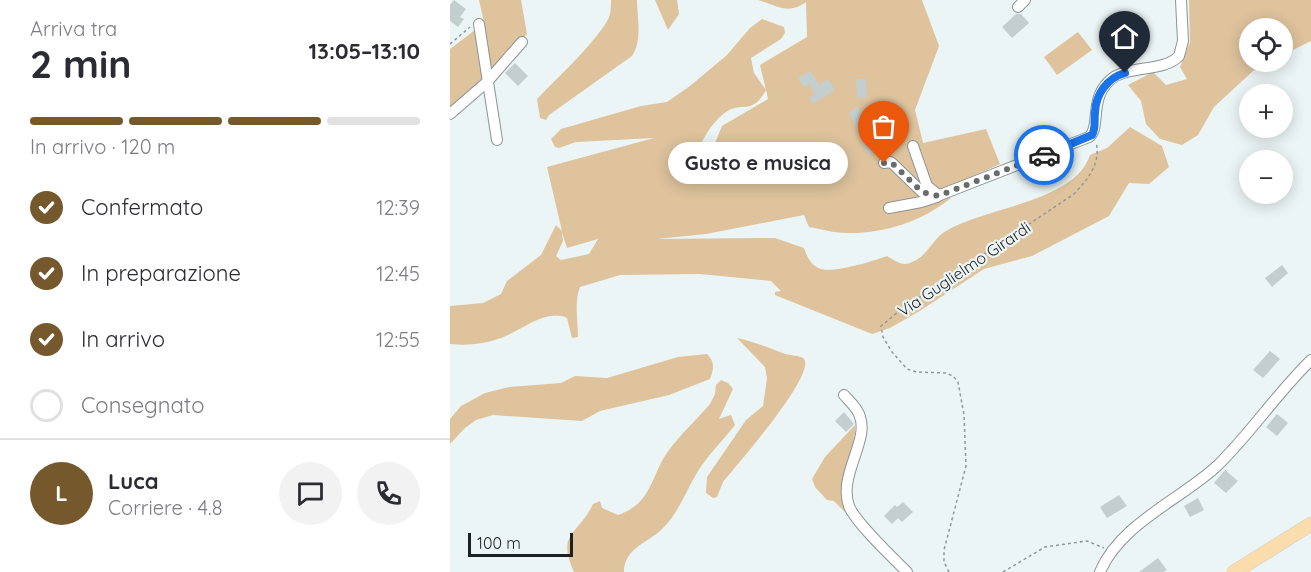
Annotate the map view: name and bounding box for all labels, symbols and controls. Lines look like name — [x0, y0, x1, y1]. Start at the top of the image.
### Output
pin — [1099, 11, 1150, 73]
text: Arriva tra — [30, 16, 117, 41]
map controls — [1239, 18, 1293, 204]
button: locate — [1239, 18, 1293, 72]
icon: home — [1108, 20, 1141, 53]
text: 13:05–13:10 — [309, 37, 420, 65]
text: 2 min — [30, 39, 132, 88]
button: + — [1239, 84, 1293, 138]
pin — [858, 101, 909, 163]
icon: bag — [867, 110, 900, 143]
courier — [1014, 125, 1074, 185]
text: In arrivo · 120 m — [30, 134, 175, 159]
icon: car — [1028, 139, 1061, 172]
callout: Gusto e musica — [668, 142, 848, 184]
text: Gusto e musica — [685, 150, 831, 175]
button: − — [1239, 150, 1293, 204]
icon: check — [30, 191, 63, 224]
text: Confermato — [81, 193, 203, 221]
text: 12:39 — [376, 195, 420, 220]
street label: Via Guglielmo Girardi — [894, 217, 1034, 321]
icon: check — [30, 257, 63, 290]
text: In preparazione — [81, 259, 241, 287]
text: 12:45 — [376, 261, 420, 286]
icon: check — [30, 323, 63, 356]
text: In arrivo — [81, 325, 165, 353]
text: 12:55 — [376, 327, 420, 352]
text: Consegnato — [81, 391, 204, 419]
button: chat — [279, 462, 342, 525]
button: phone — [357, 462, 420, 525]
text: Luca — [108, 467, 159, 495]
text: L — [55, 479, 68, 507]
text: Corriere · 4.8 — [108, 495, 222, 520]
scale bar — [468, 530, 573, 558]
text: 100 m — [477, 533, 521, 553]

